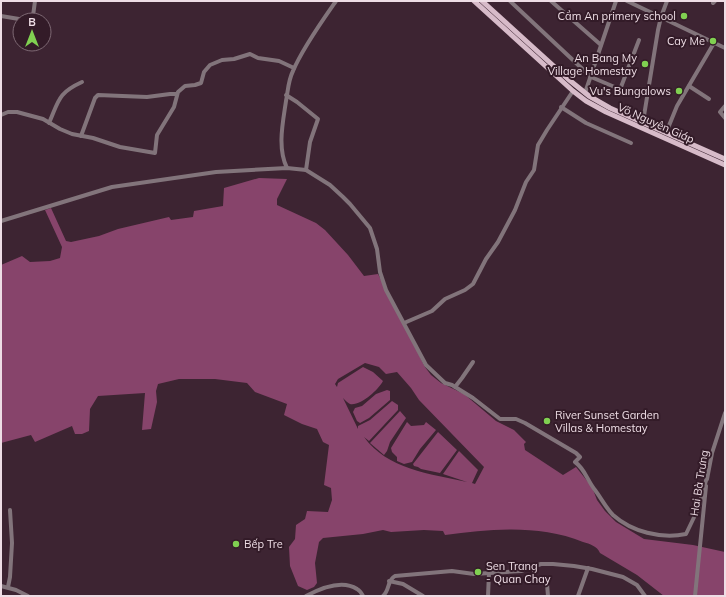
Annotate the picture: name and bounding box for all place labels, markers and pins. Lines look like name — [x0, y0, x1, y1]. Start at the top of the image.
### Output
place label: Cầm An primery school — [558, 9, 676, 23]
marker: Cầm An primery school — [679, 11, 689, 21]
place label: Cay Me — [667, 34, 705, 48]
marker: Cay Me — [708, 36, 718, 46]
place label: An Bang My Village Homestay — [547, 51, 637, 78]
marker: An Bang My Village Homestay — [640, 59, 650, 69]
place label: Vu's Bungalows — [590, 84, 671, 98]
marker: Vu's Bungalows — [674, 86, 684, 96]
place label: River Sunset Garden Villas & Homestay — [555, 408, 659, 435]
marker: River Sunset Garden Villas & Homestay — [542, 416, 552, 426]
place label: Bếp Tre — [244, 537, 283, 551]
marker: Bếp Tre — [231, 539, 241, 549]
place label: Sen Trang - Quan Chay — [486, 559, 551, 586]
marker: Sen Trang - Quan Chay — [473, 567, 483, 577]

